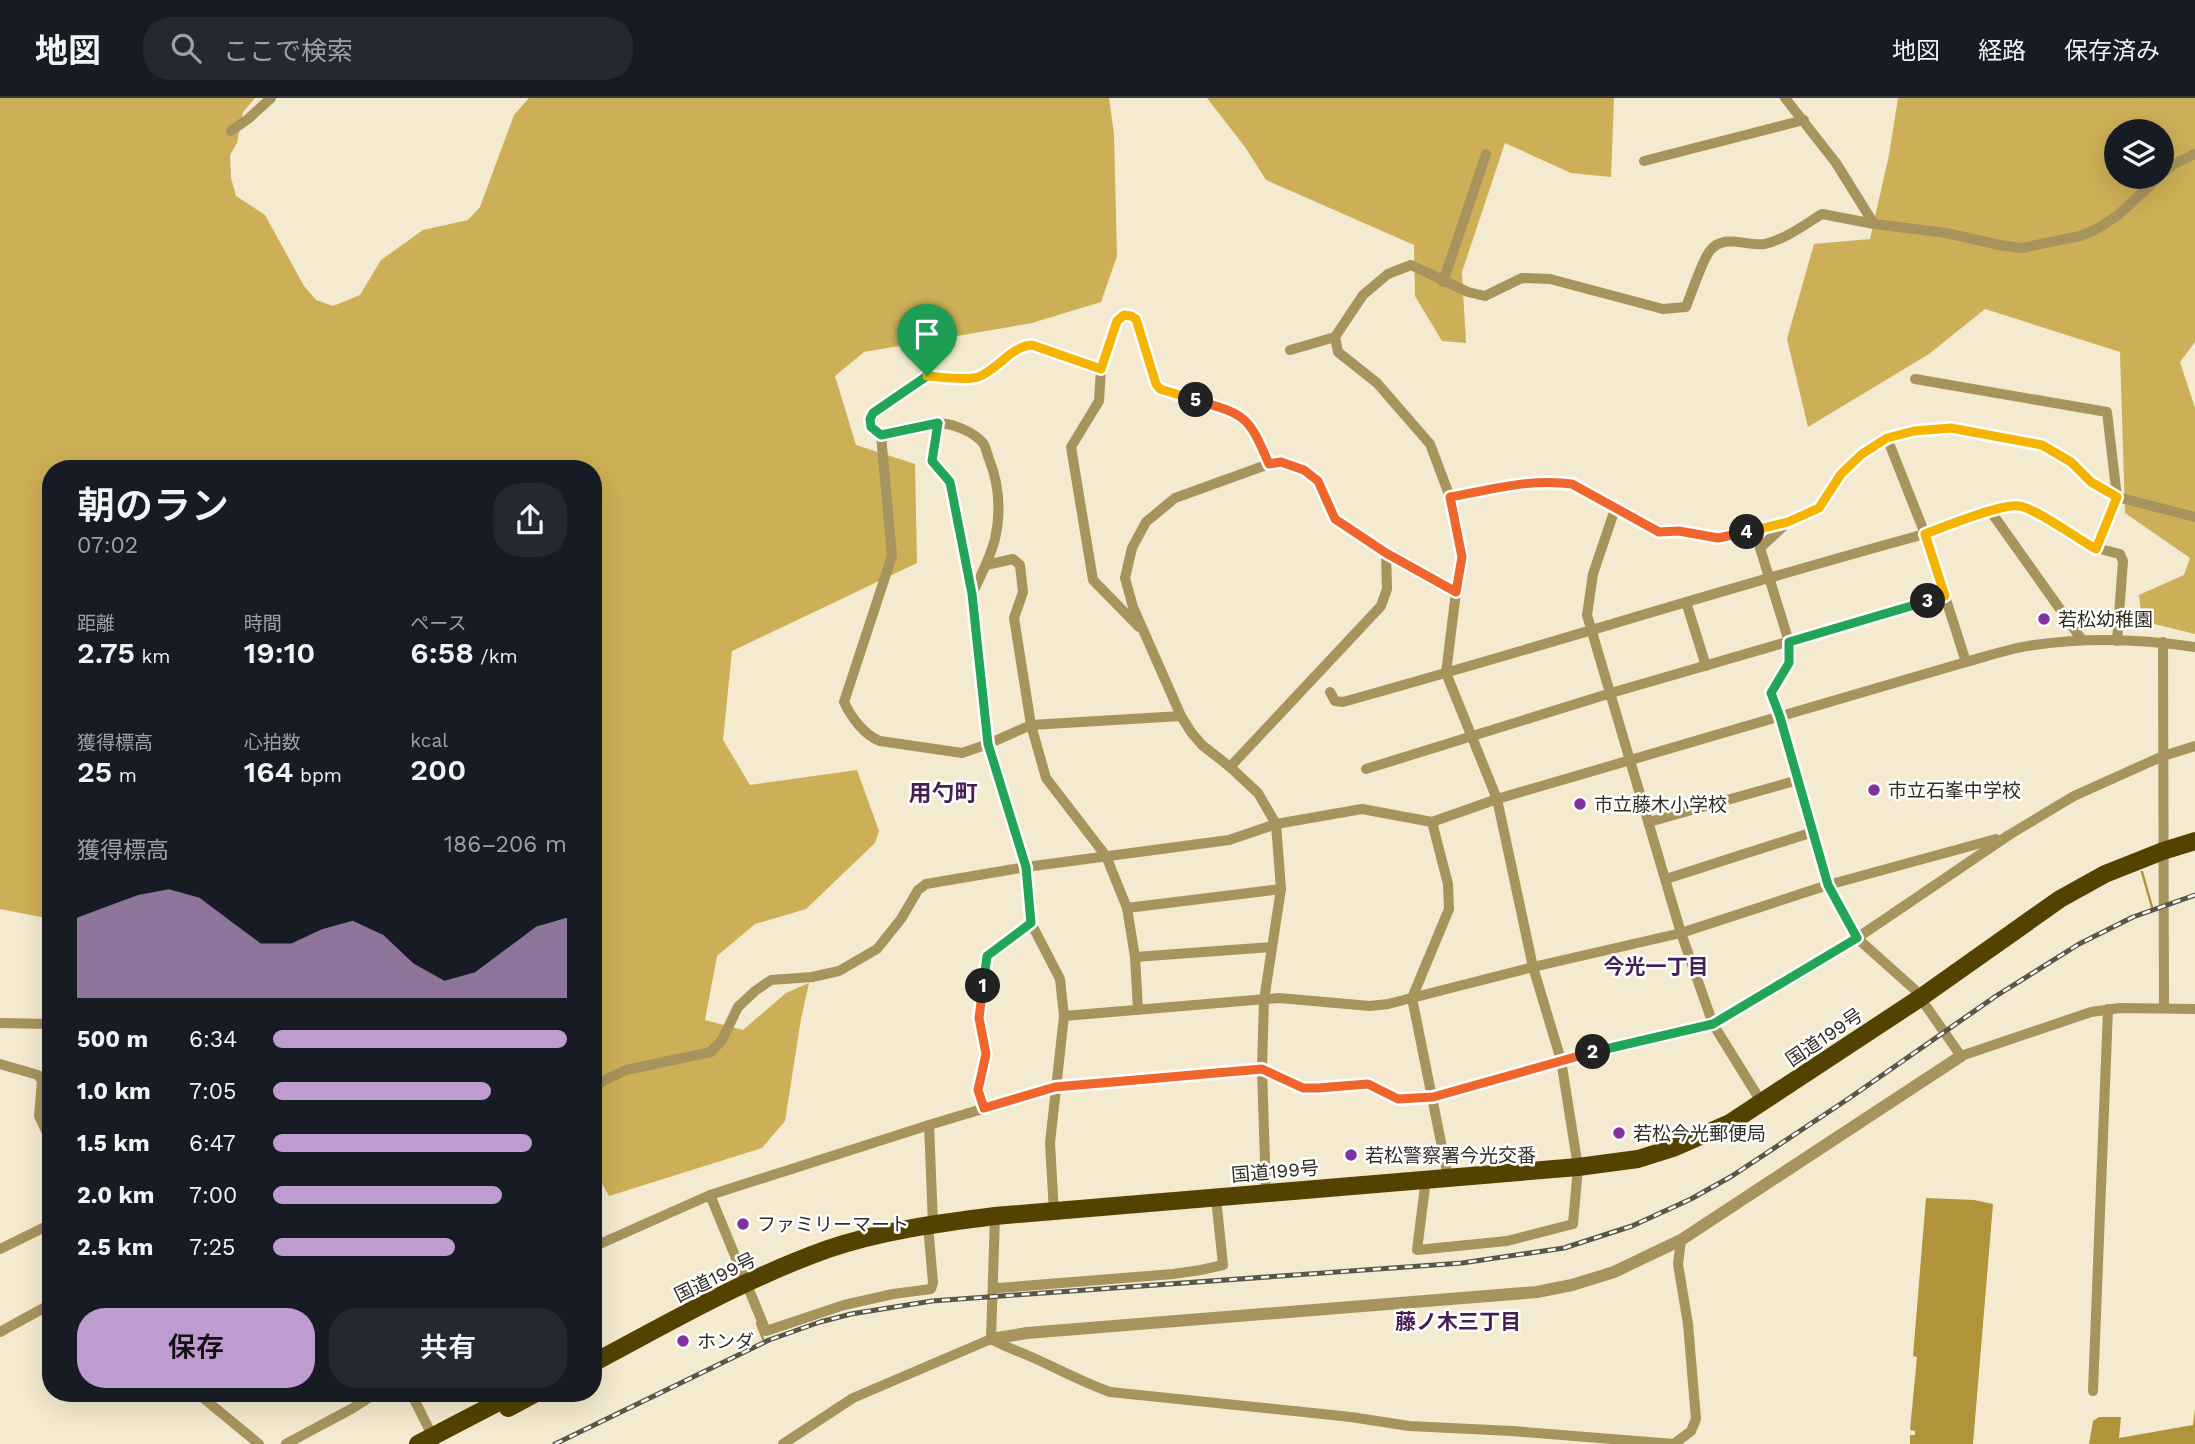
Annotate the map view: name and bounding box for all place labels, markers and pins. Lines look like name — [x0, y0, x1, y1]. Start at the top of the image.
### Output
pin — [897, 304, 957, 376]
pin: 5 — [1178, 382, 1214, 418]
pin: 4 — [1730, 514, 1764, 550]
pin: 3 — [1910, 584, 1946, 618]
place label: 若松幼稚園 — [2058, 608, 2153, 631]
marker: 若松幼稚園 — [2036, 611, 2052, 627]
place label: 市立石峯中学校 — [1888, 779, 2021, 802]
marker: 市立石峯中学校 — [1866, 782, 1882, 798]
place label: 市立藤木小学校 — [1594, 793, 1727, 816]
marker: 市立藤木小学校 — [1572, 796, 1588, 812]
pin: 1 — [965, 968, 1000, 1004]
pin: 2 — [1576, 1034, 1610, 1070]
place label: 若松今光郵便局 — [1633, 1122, 1766, 1145]
marker: 若松今光郵便局 — [1611, 1125, 1627, 1141]
place label: 若松警察署今光交番 — [1365, 1144, 1536, 1167]
marker: 若松警察署今光交番 — [1343, 1147, 1359, 1163]
place label: ファミリーマート — [757, 1213, 909, 1236]
marker: ファミリーマート — [735, 1216, 751, 1232]
place label: ホンダ — [697, 1330, 754, 1353]
marker: ホンダ — [675, 1333, 691, 1349]

